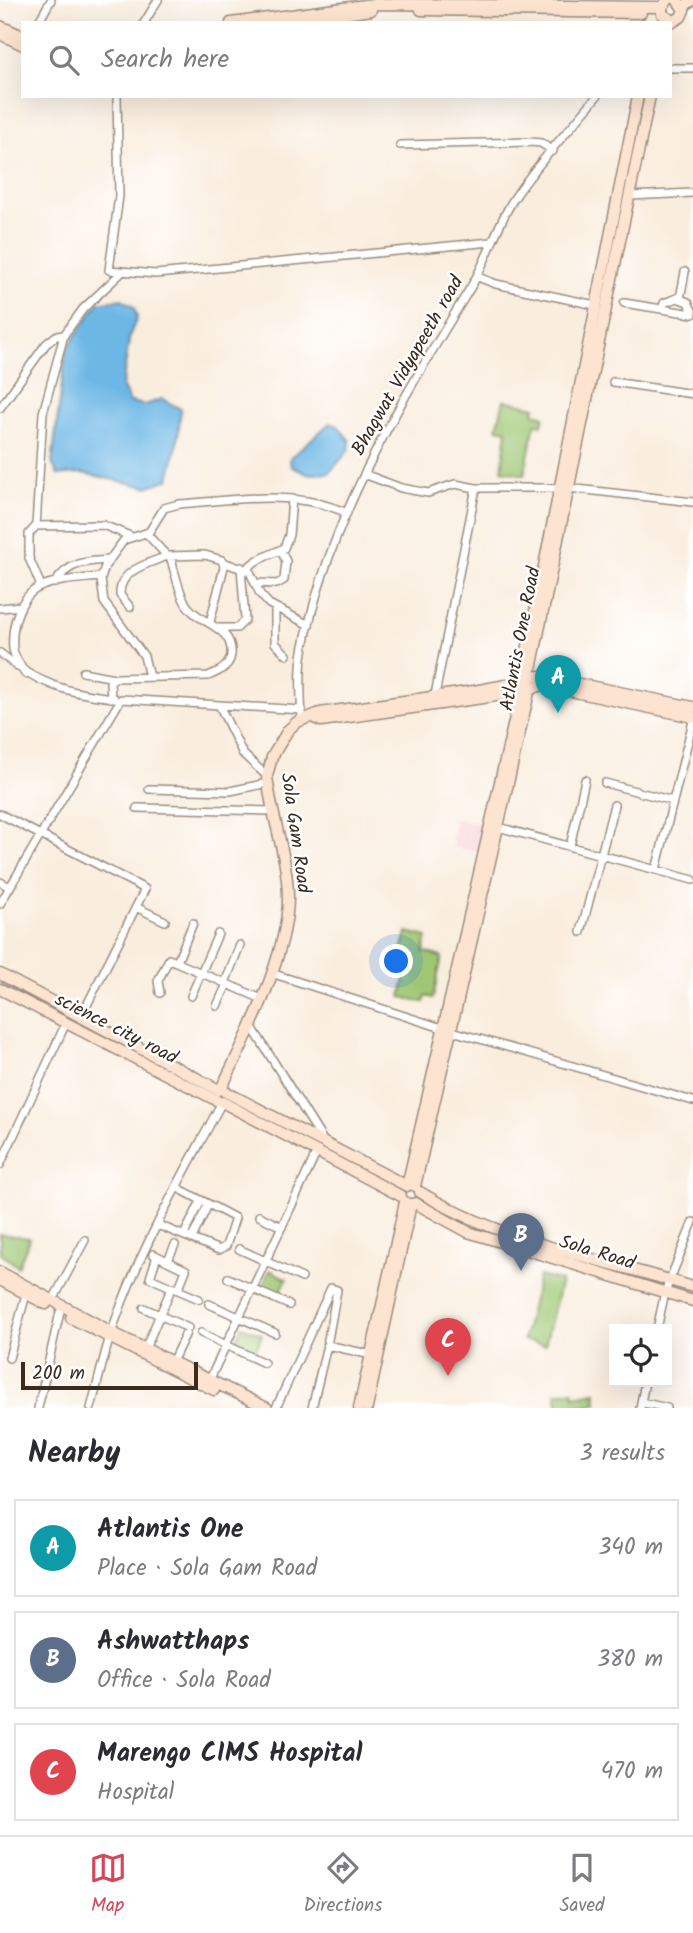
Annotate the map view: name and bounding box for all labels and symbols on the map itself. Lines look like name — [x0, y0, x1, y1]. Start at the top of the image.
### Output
street label: Bhagwat Vidyapeeth road — [344, 270, 472, 462]
street label: Atlantis One Road — [492, 564, 550, 714]
pin: A — [535, 655, 581, 713]
street label: Sola Gam Road — [272, 771, 318, 896]
your location — [379, 944, 413, 978]
street label: science city road — [49, 985, 183, 1073]
pin: B — [498, 1213, 544, 1271]
street label: Sola Road — [555, 1227, 639, 1279]
pin: C — [425, 1318, 471, 1376]
scale bar — [21, 1359, 198, 1391]

